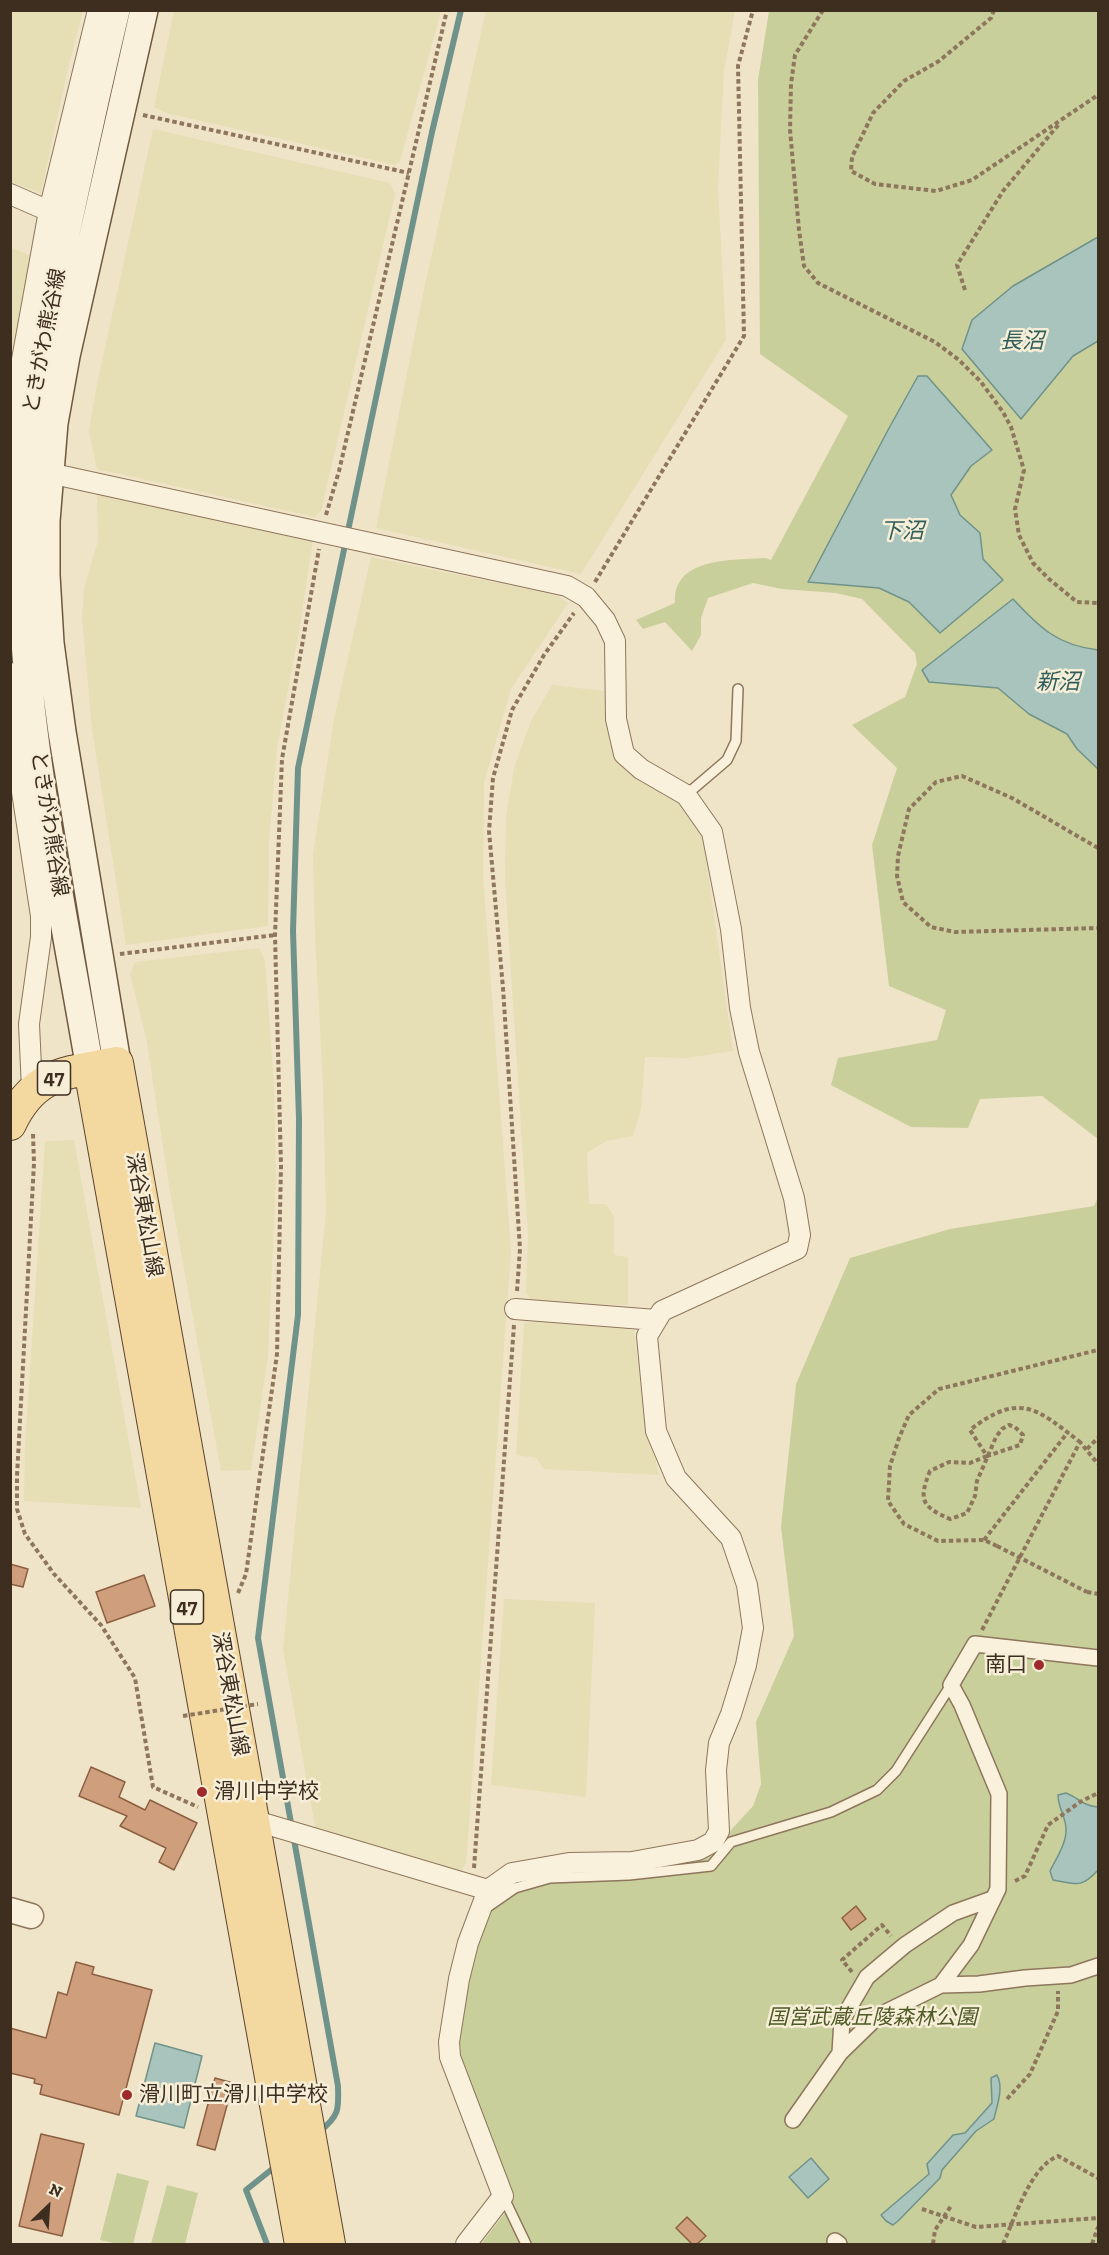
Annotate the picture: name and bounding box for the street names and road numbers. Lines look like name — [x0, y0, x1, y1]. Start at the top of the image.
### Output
street label: ときがわ熊谷線 — [19, 266, 71, 416]
street label: ときがわ熊谷線 — [25, 749, 73, 899]
road number: 47 — [38, 1061, 70, 1095]
street label: 深谷東松山線 — [121, 1151, 167, 1279]
road number: 47 — [170, 1590, 204, 1624]
street label: 深谷東松山線 — [207, 1630, 253, 1758]

